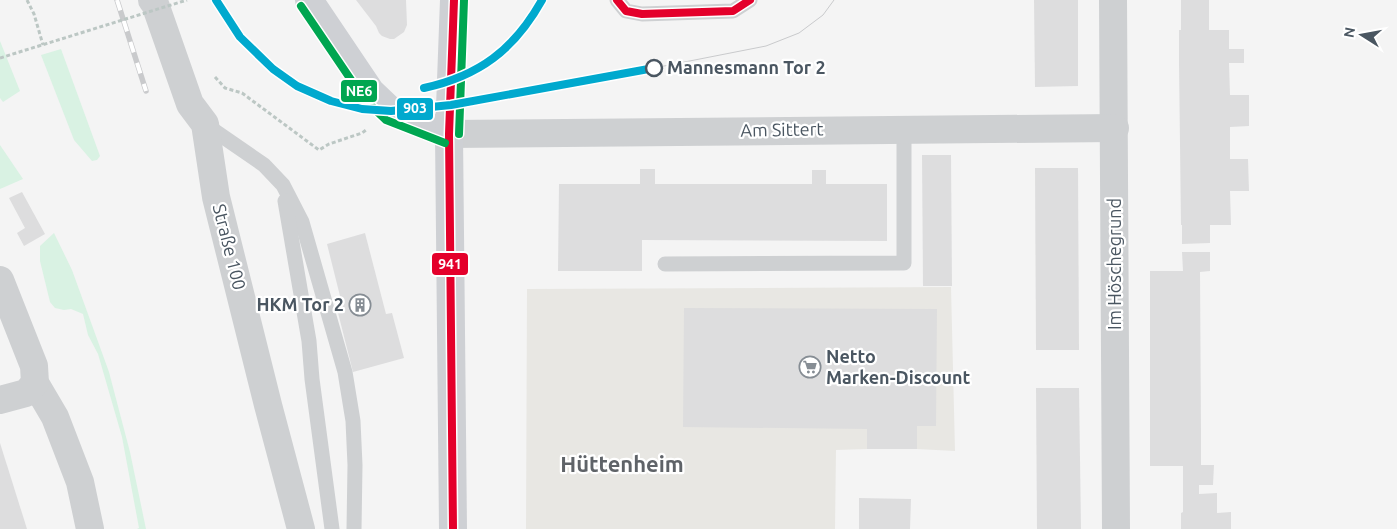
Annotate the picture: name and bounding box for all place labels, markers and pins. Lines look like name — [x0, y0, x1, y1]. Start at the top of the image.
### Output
place label: Mannesmann Tor 2 — [667, 57, 826, 77]
marker: Mannesmann Tor 2 — [645, 59, 663, 77]
building icon: HKM Tor 2 — [348, 293, 372, 317]
place label: HKM Tor 2 — [256, 294, 344, 314]
place label: Netto Marken-Discount — [826, 346, 971, 387]
supermarket icon: Netto Marken-Discount — [798, 355, 822, 379]

